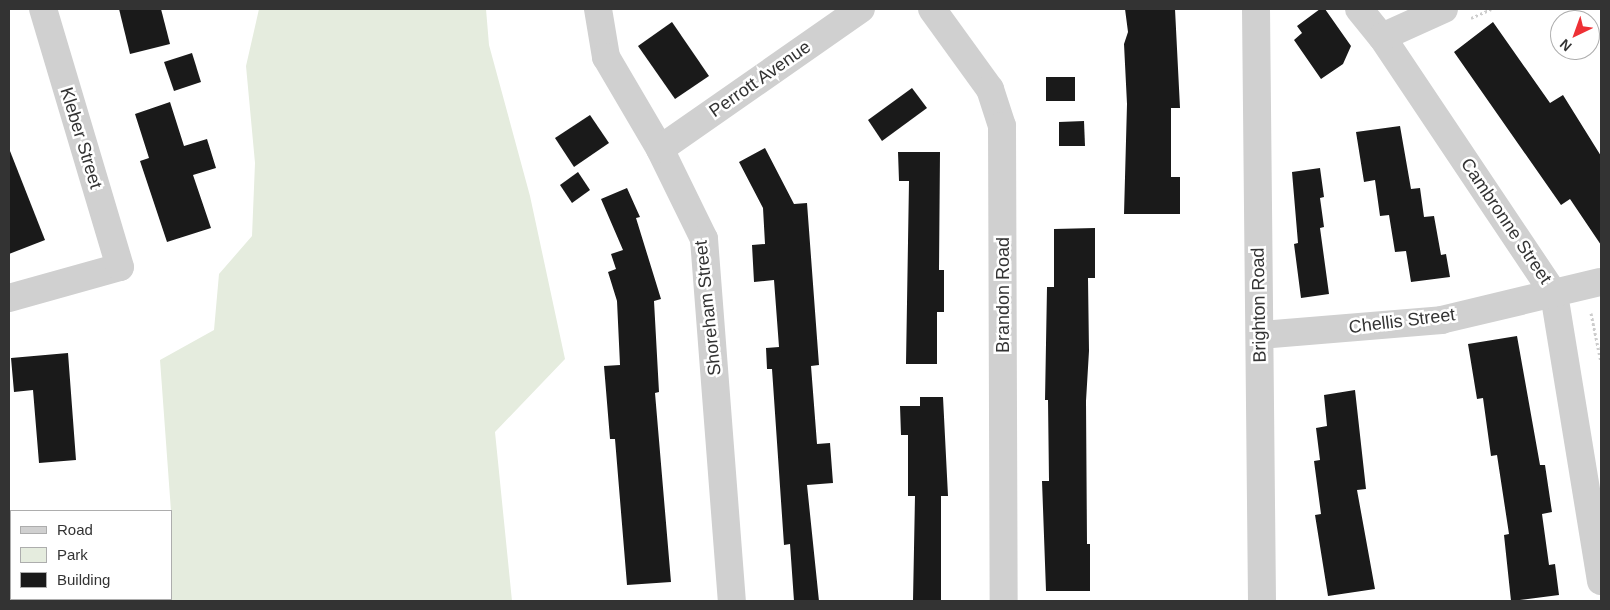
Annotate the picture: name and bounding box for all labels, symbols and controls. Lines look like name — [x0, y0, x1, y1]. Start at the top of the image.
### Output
north arrow — [1550, 10, 1600, 60]
street label: Perrott Avenue — [705, 36, 815, 122]
text: N — [1557, 36, 1575, 55]
street label: Kleber Street — [55, 85, 107, 191]
street label: Cambronne Street — [1456, 154, 1556, 288]
street label: Brandon Road — [992, 237, 1014, 353]
street label: Shoreham Street — [690, 239, 726, 377]
street label: Brighton Road — [1247, 247, 1271, 363]
street label: Chellis Street — [1348, 304, 1456, 338]
legend — [10, 510, 172, 600]
text: Road — [57, 521, 93, 538]
text: Park — [57, 546, 88, 563]
text: Building — [57, 571, 110, 588]

